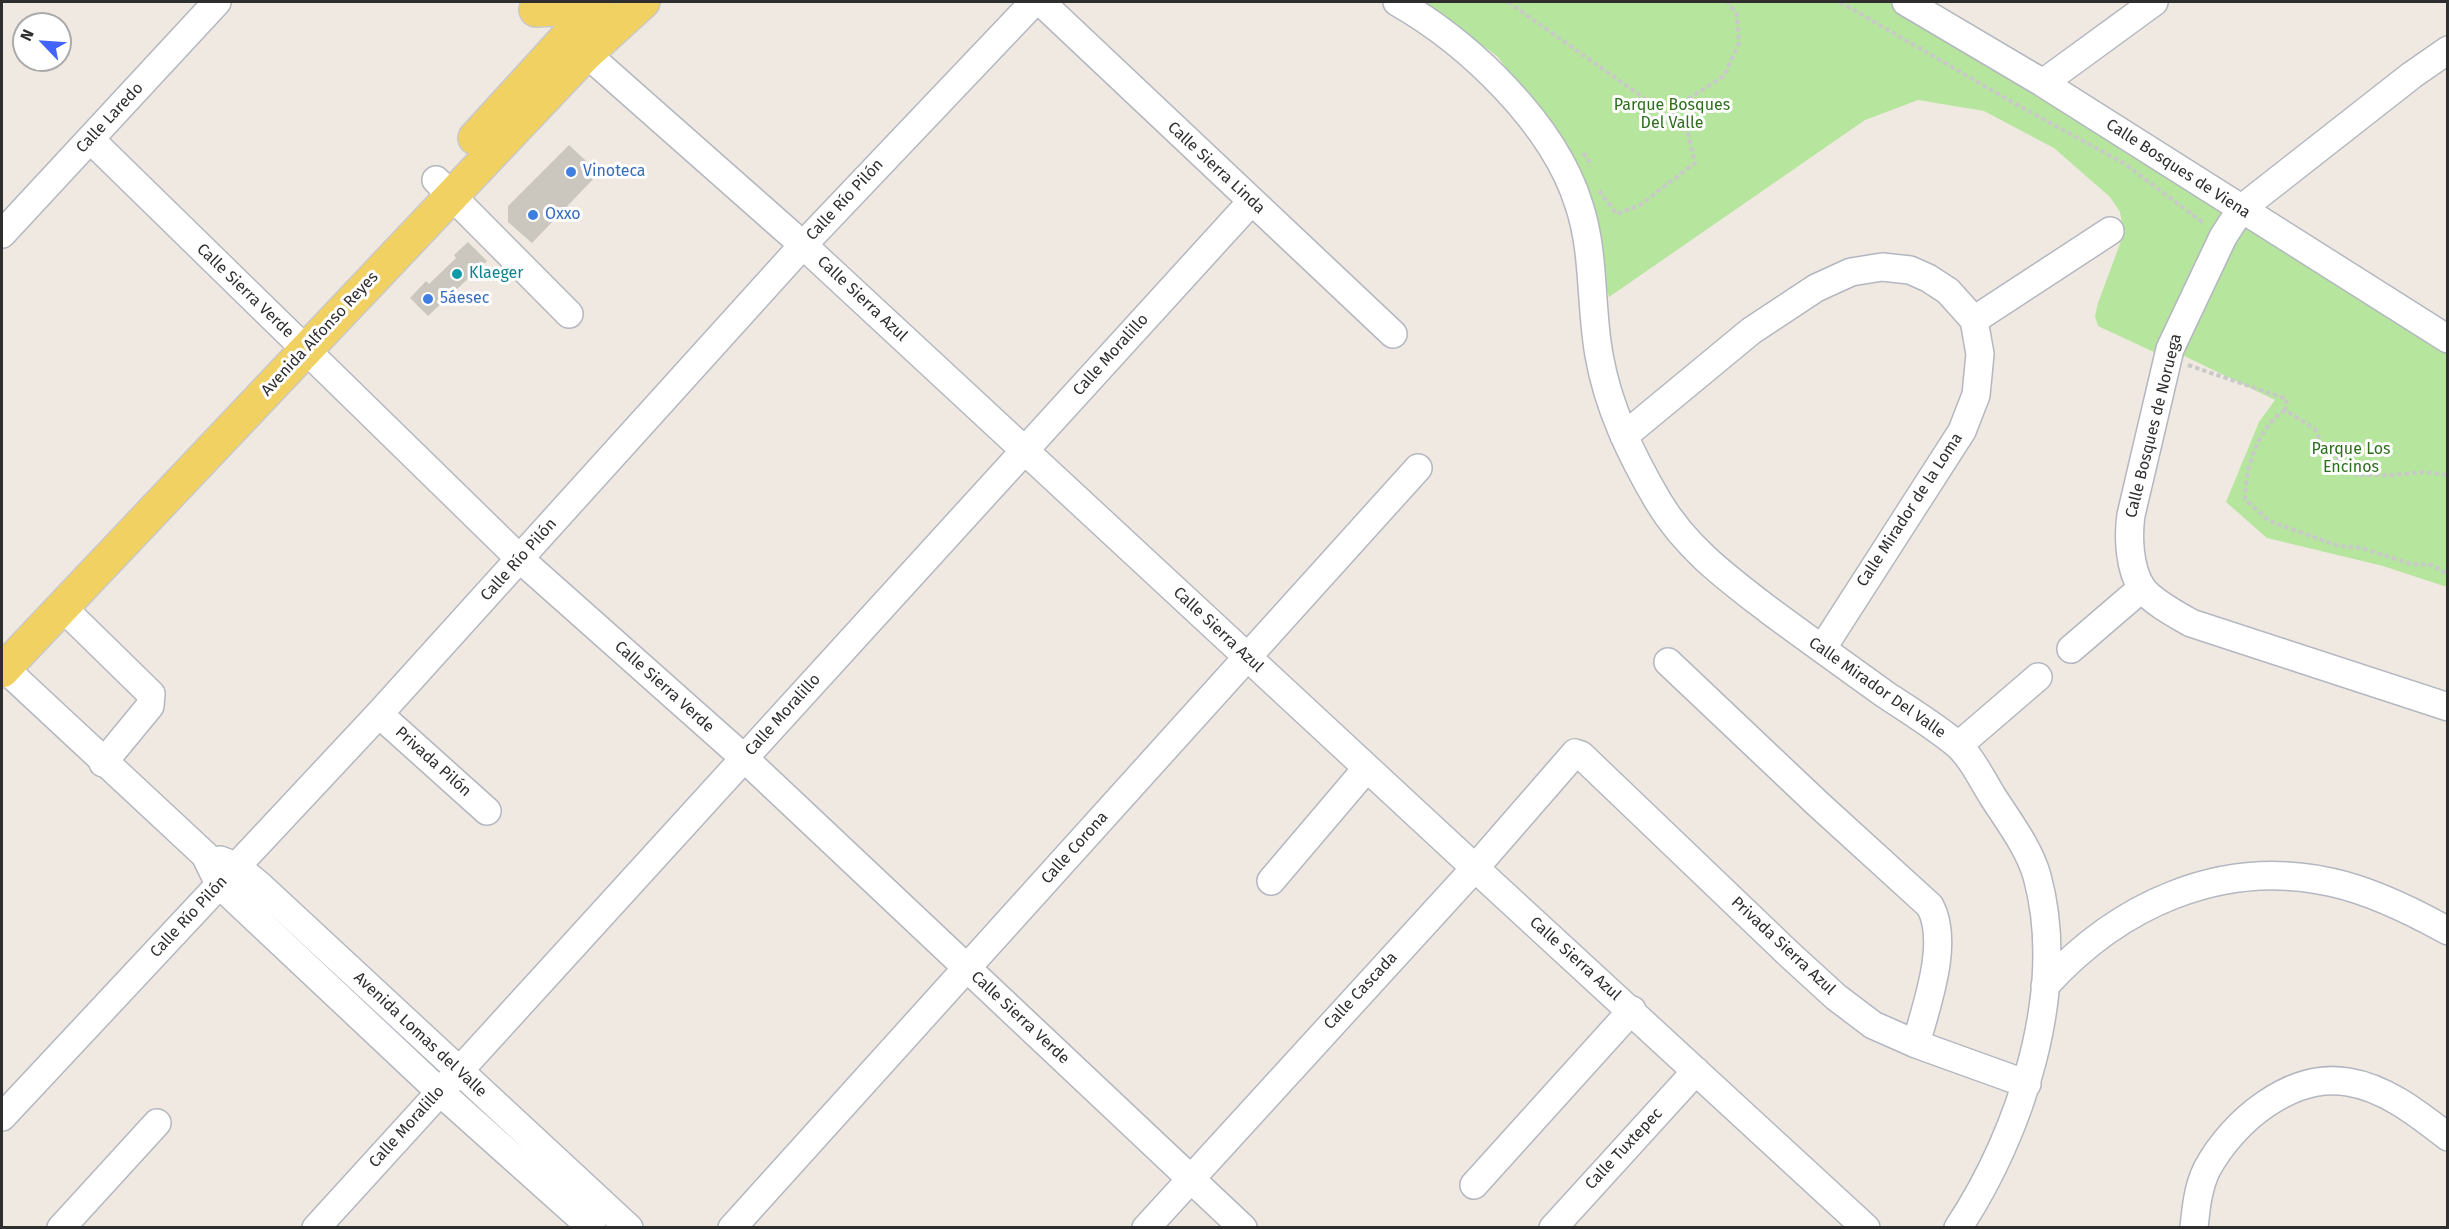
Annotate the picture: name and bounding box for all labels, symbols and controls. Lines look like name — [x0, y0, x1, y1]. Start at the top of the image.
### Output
north arrow — [12, 12, 72, 72]
text: N — [16, 26, 38, 44]
street label: Calle Laredo — [72, 79, 148, 157]
park label: Parque Bosques Del Valle — [1614, 96, 1730, 134]
street label: Calle Bosques de Viena — [2102, 115, 2254, 223]
street label: Calle Sierra Linda — [1163, 118, 1269, 218]
street label: Calle Río Pilón — [802, 155, 888, 245]
place label: Vinoteca — [583, 162, 646, 182]
marker: Vinoteca — [564, 165, 578, 179]
place label: Oxxo — [545, 205, 581, 225]
marker: Oxxo — [526, 208, 540, 222]
street label: Calle Sierra Verde — [192, 240, 298, 342]
street label: Calle Sierra Azul — [813, 252, 911, 346]
place label: Klaeger — [469, 264, 523, 284]
marker: Klaeger — [450, 267, 464, 281]
street label: Avenida Alfonso Reyes — [257, 268, 383, 400]
place label: 5áesec — [440, 289, 489, 309]
marker: 5áesec — [421, 292, 435, 306]
street label: Calle Moralillo — [1069, 310, 1153, 400]
street label: Calle Bosques de Noruega — [2122, 332, 2186, 520]
street label: Calle Mirador de la Loma — [1853, 429, 1967, 591]
park label: Parque Los Encinos — [2311, 440, 2391, 478]
street label: Calle Río Pilón — [477, 515, 561, 605]
street label: Calle Sierra Azul — [1169, 583, 1267, 677]
street label: Calle Mirador Del Valle — [1805, 633, 1949, 743]
street label: Calle Sierra Verde — [610, 637, 718, 737]
street label: Calle Moralillo — [741, 670, 825, 760]
street label: Privada Pilón — [391, 723, 475, 801]
street label: Calle Corona — [1038, 808, 1112, 888]
street label: Calle Río Pilón — [146, 872, 232, 962]
street label: Privada Sierra Azul — [1727, 893, 1839, 999]
street label: Calle Sierra Azul — [1525, 913, 1625, 1005]
street label: Calle Cascada — [1320, 948, 1402, 1034]
street label: Avenida Lomas del Valle — [349, 968, 491, 1102]
street label: Calle Sierra Verde — [967, 968, 1073, 1068]
street label: Calle Moralillo — [365, 1082, 449, 1172]
street label: Calle Tuxtepec — [1581, 1104, 1667, 1194]

